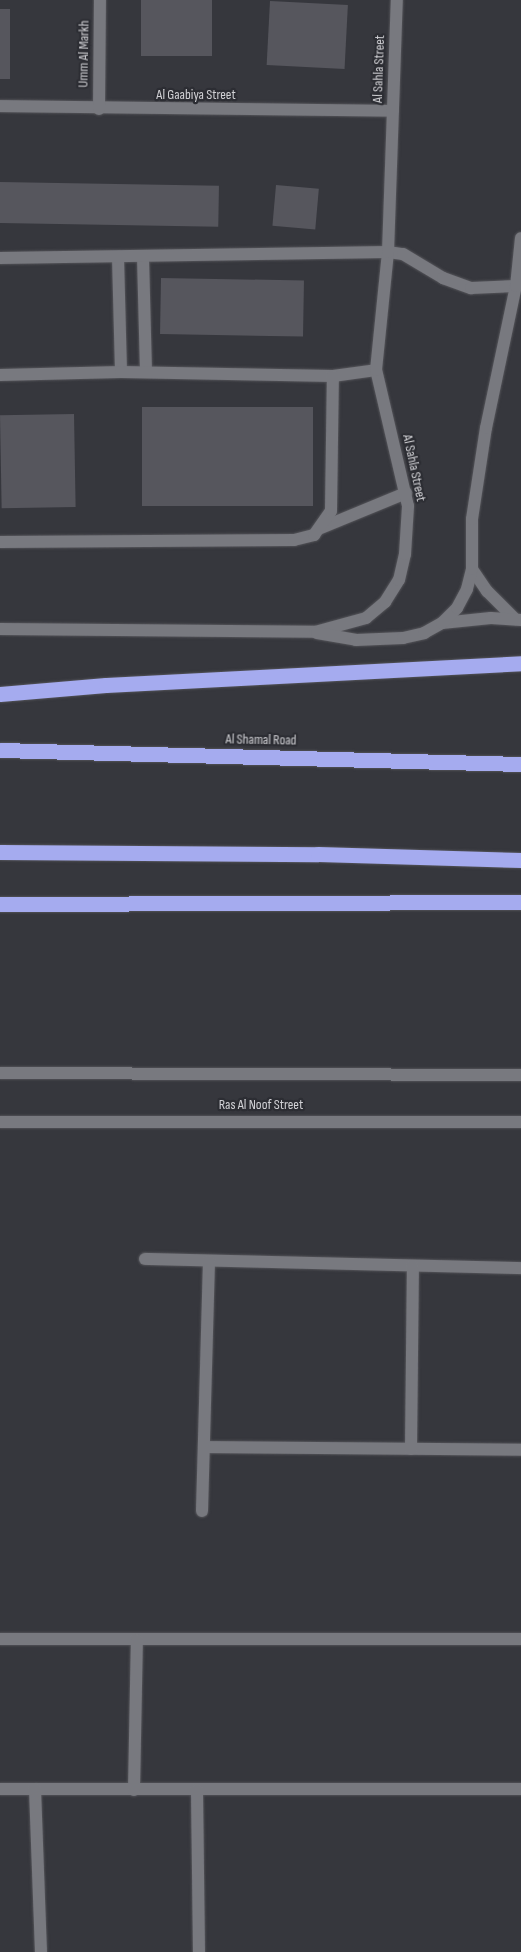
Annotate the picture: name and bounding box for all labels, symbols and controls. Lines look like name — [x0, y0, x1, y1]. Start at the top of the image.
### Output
street label: Umm Al Markh — [75, 20, 93, 88]
street label: Al Sahla Street — [369, 35, 389, 103]
street label: Al Gaabiya Street — [156, 87, 236, 103]
street label: Al Sahla Street — [399, 433, 429, 503]
street label: Al Shamal Road — [225, 731, 297, 749]
street label: Ras Al Noof Street — [219, 1097, 303, 1113]

